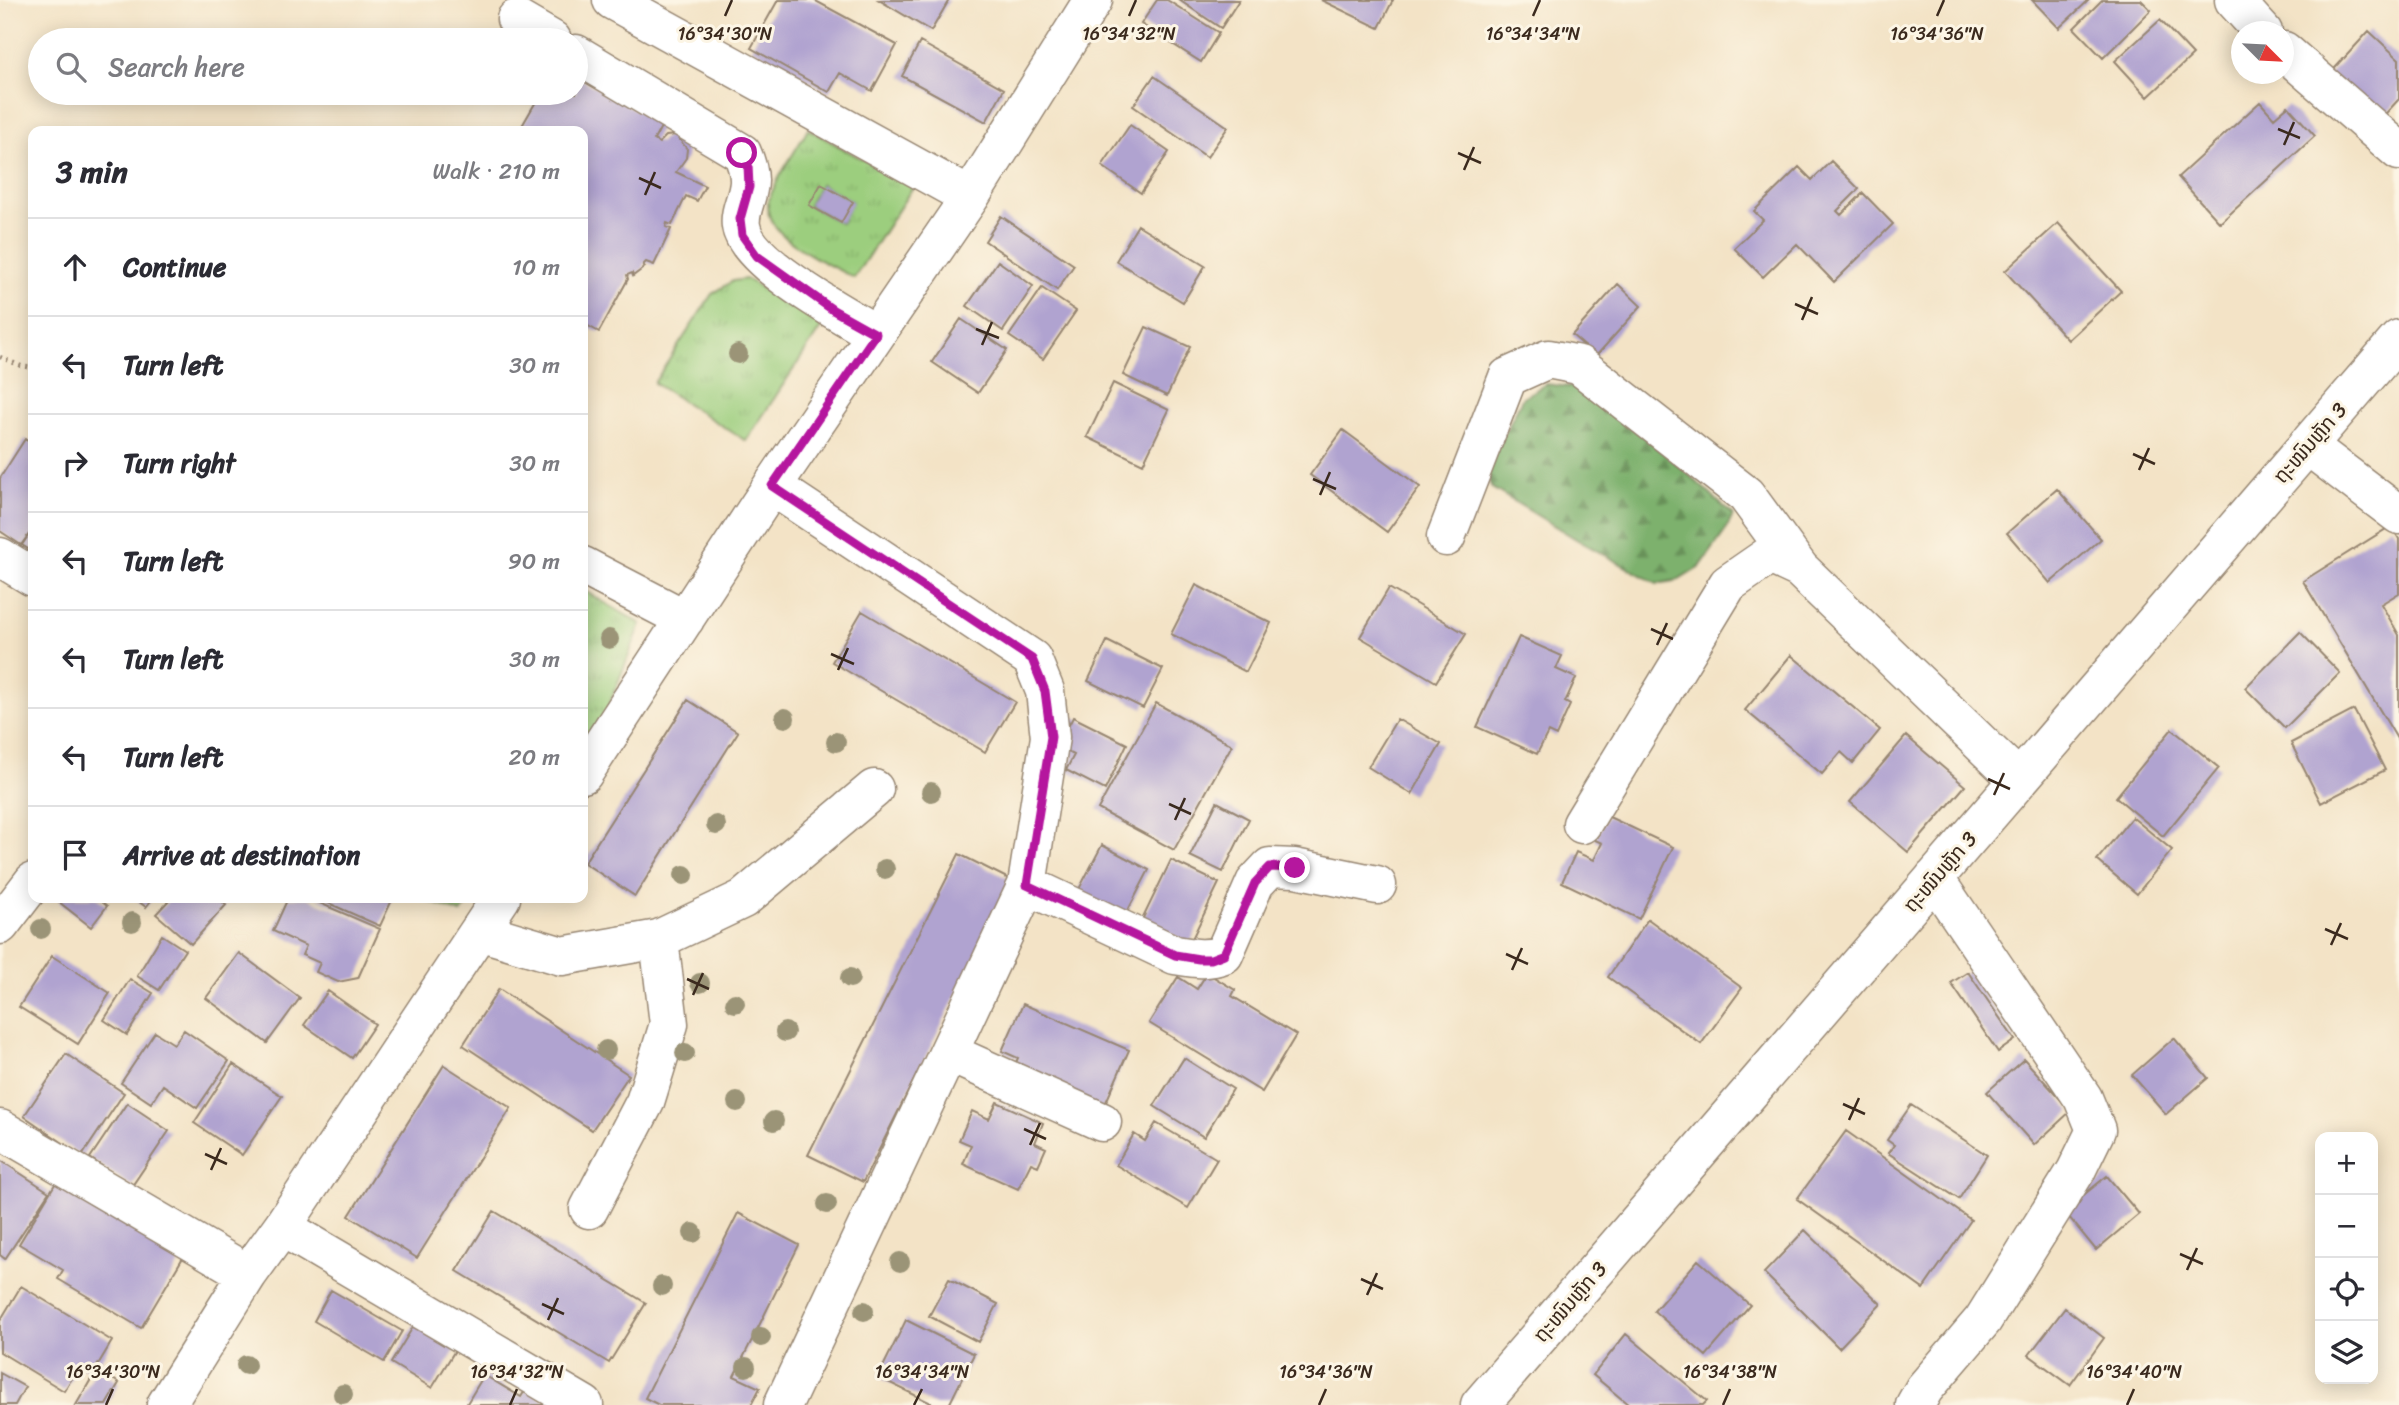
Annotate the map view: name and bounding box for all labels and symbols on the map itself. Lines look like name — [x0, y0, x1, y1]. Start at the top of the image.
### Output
text: 16°34'30"N — [678, 18, 773, 50]
text: 16°34'32"N — [1082, 18, 1176, 50]
text: 16°34'34"N — [1486, 18, 1581, 50]
text: 16°34'36"N — [1890, 18, 1984, 50]
north arrow — [2231, 21, 2294, 84]
route start — [726, 137, 757, 168]
street label: ຖະໜົນຫຼັກ 3 — [2263, 393, 2357, 493]
street label: ຖະໜົນຫຼັກ 3 — [1893, 822, 1987, 922]
route end — [1279, 852, 1310, 883]
street label: ຖະໜົນຫຼັກ 3 — [1523, 1252, 1617, 1352]
text: 16°34'30"N — [66, 1356, 161, 1388]
text: 16°34'32"N — [470, 1356, 564, 1388]
text: 16°34'34"N — [875, 1356, 970, 1388]
text: 16°34'36"N — [1279, 1356, 1373, 1388]
text: 16°34'38"N — [1683, 1356, 1778, 1388]
text: 16°34'40"N — [2086, 1356, 2183, 1388]

